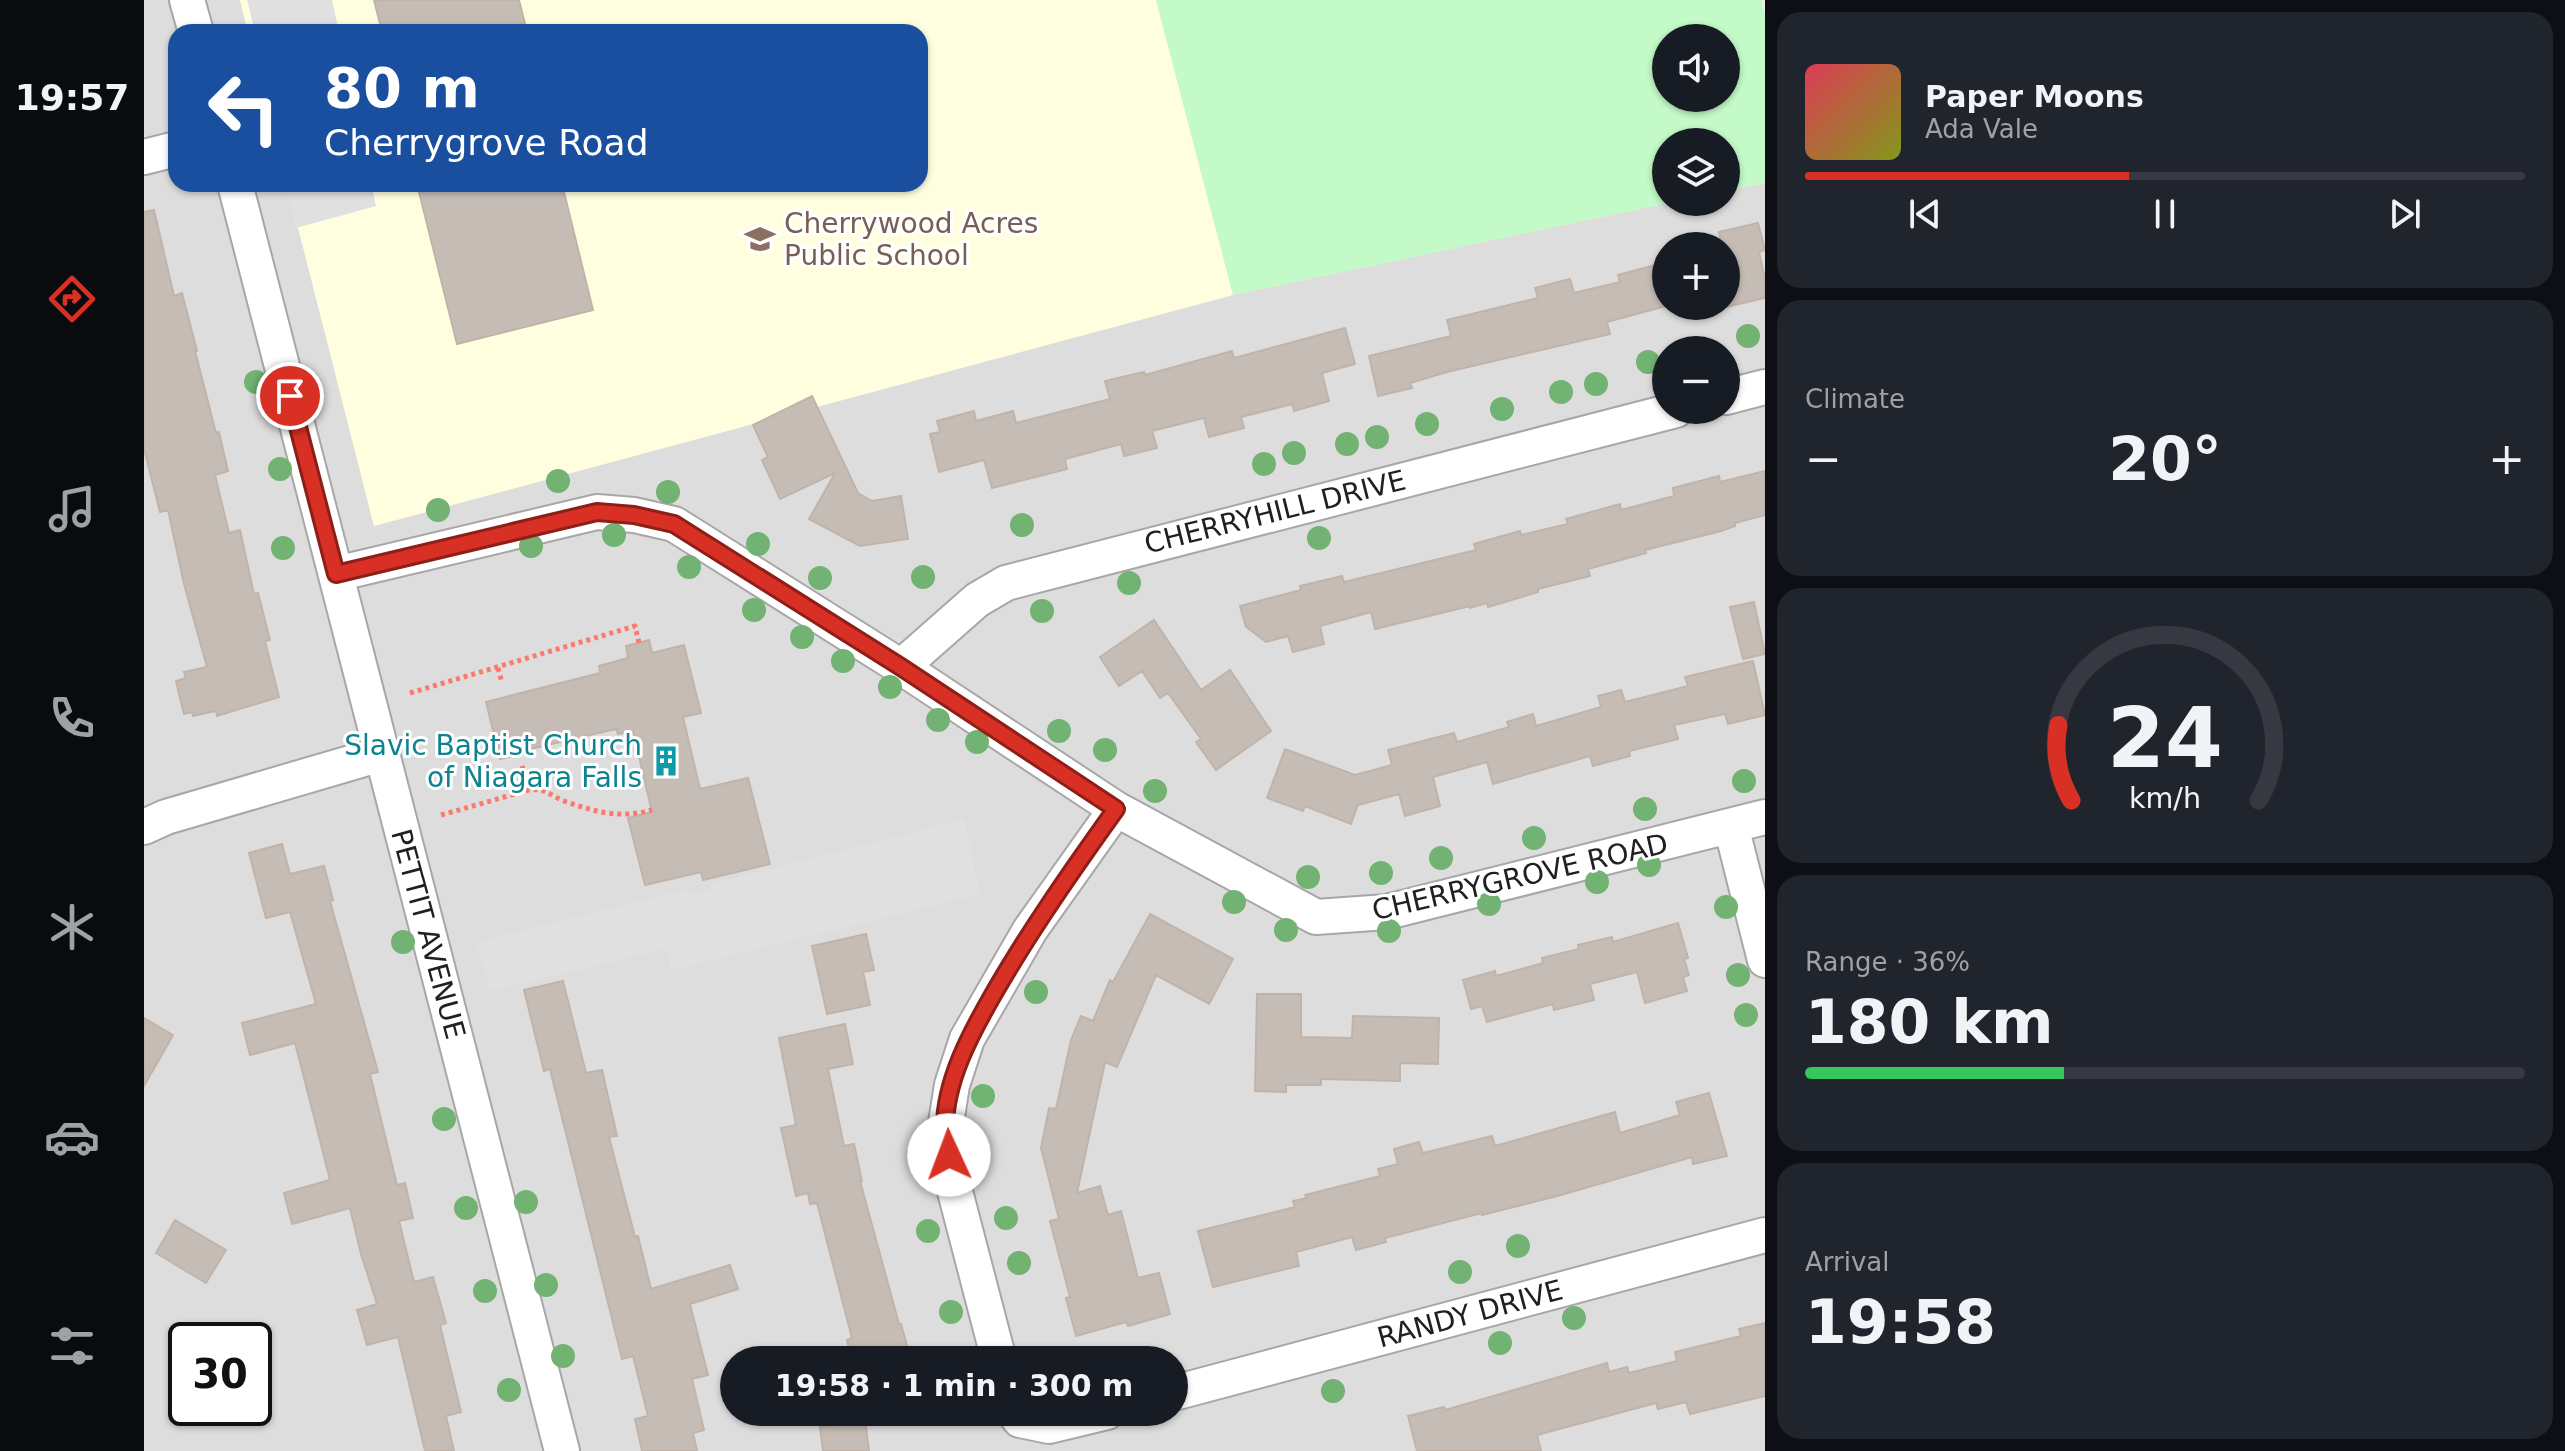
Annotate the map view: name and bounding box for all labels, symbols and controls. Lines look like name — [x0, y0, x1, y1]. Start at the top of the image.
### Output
map controls — [1652, 24, 1740, 424]
button: sound — [1652, 24, 1740, 112]
text: 80 m — [324, 55, 480, 120]
icon: left — [192, 56, 296, 160]
text: 19:57 — [15, 77, 129, 118]
text: Paper Moons — [1925, 79, 2144, 114]
text: Ada Vale — [1925, 114, 2038, 144]
text: Cherrygrove Road — [324, 122, 649, 163]
button: layers — [1652, 128, 1740, 216]
icon: previous — [1903, 192, 1947, 236]
icon: pause — [2143, 192, 2187, 236]
icon: next — [2383, 192, 2427, 236]
place label: Cherrywood Acres Public School — [784, 207, 1038, 272]
school or university icon: Cherrywood Acres Public School — [743, 222, 777, 256]
button: + — [1652, 232, 1740, 320]
icon: directions — [44, 271, 100, 327]
button: − — [1652, 336, 1740, 424]
pin — [256, 362, 324, 430]
icon: arrive — [268, 374, 312, 418]
text: Climate — [1805, 384, 1905, 414]
text: 20° — [2108, 424, 2222, 494]
text: − — [1805, 433, 1842, 484]
text: + — [2488, 433, 2525, 484]
street label: CHERRYHILL DRIVE — [1141, 464, 1409, 560]
icon: music — [44, 481, 100, 537]
icon: phone — [44, 690, 100, 746]
text: 24 — [2107, 690, 2223, 787]
place label: Slavic Baptist Church of Niagara Falls — [344, 729, 642, 794]
building icon: Slavic Baptist Church of Niagara Falls — [649, 744, 683, 778]
text: km/h — [2129, 782, 2201, 816]
street label: PETTIT AVENUE — [384, 825, 472, 1043]
street label: CHERRYGROVE ROAD — [1369, 827, 1671, 927]
icon: climate — [44, 899, 100, 955]
text: Range · 36% — [1805, 947, 1970, 977]
text: 180 km — [1805, 987, 2054, 1057]
icon: car — [44, 1109, 100, 1165]
position arrow — [907, 1113, 991, 1197]
text: Arrival — [1805, 1247, 1889, 1277]
street label: RANDY DRIVE — [1374, 1273, 1566, 1355]
text: 19:58 — [1805, 1287, 1996, 1357]
icon: filters — [44, 1318, 100, 1374]
speed limit sign: 30 — [168, 1322, 272, 1426]
text: 19:58 · 1 min · 300 m — [775, 1368, 1133, 1403]

